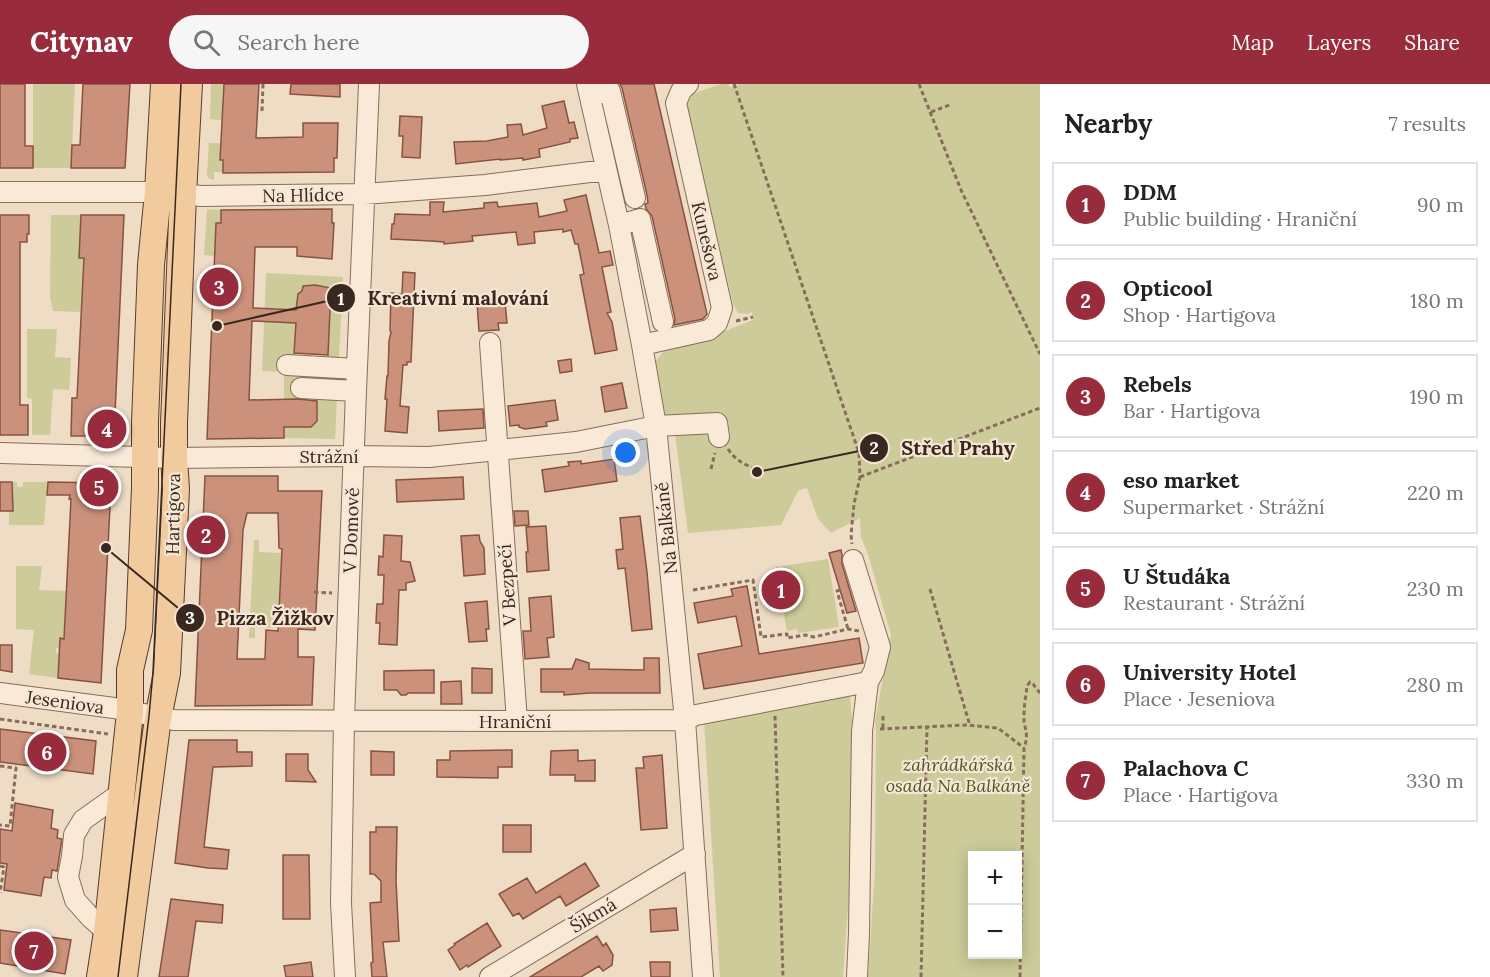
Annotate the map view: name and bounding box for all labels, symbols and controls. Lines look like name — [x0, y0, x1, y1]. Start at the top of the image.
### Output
search box — [169, 15, 589, 69]
text: Citynav — [30, 24, 133, 60]
icon: search — [190, 26, 223, 59]
text: Search here — [238, 28, 360, 56]
text: Map — [1231, 29, 1274, 56]
text: Layers — [1307, 29, 1371, 56]
text: Share — [1404, 29, 1460, 56]
text: Nearby — [1064, 107, 1152, 140]
text: 7 results — [1389, 111, 1466, 136]
text: DDM — [1123, 178, 1177, 206]
street label: Na Hlídce — [262, 183, 344, 207]
text: 1 — [1081, 192, 1090, 217]
text: 90 m — [1417, 192, 1464, 217]
street label: Kunešova — [687, 199, 727, 283]
text: Public building · Hraniční — [1123, 206, 1357, 231]
pin: 3 — [200, 264, 238, 310]
text: Opticool — [1123, 274, 1213, 302]
callout: Kreativní malování — [326, 279, 561, 317]
text: Kreativní malování — [367, 285, 549, 310]
text: 1 — [337, 287, 345, 310]
text: 2 — [1080, 288, 1091, 313]
text: 180 m — [1410, 288, 1464, 313]
text: Shop · Hartigova — [1123, 302, 1276, 327]
text: Rebels — [1123, 370, 1192, 398]
text: 3 — [1080, 384, 1091, 409]
text: 190 m — [1410, 384, 1464, 409]
text: Bar · Hartigova — [1123, 398, 1261, 423]
pin: 4 — [88, 406, 126, 452]
callout: Střed Prahy — [859, 429, 1027, 467]
text: Střed Prahy — [901, 435, 1015, 460]
text: 2 — [869, 436, 879, 459]
your location — [611, 438, 640, 467]
street label: Strážní — [299, 445, 359, 468]
pin: 5 — [80, 464, 118, 510]
text: eso market — [1123, 466, 1239, 494]
street label: Hartigova — [161, 473, 185, 555]
street label: Na Balkáně — [650, 480, 682, 575]
text: 4 — [1080, 480, 1091, 505]
text: 220 m — [1407, 480, 1464, 505]
street label: V Domově — [338, 487, 364, 574]
text: Supermarket · Strážní — [1123, 494, 1325, 519]
pin: 2 — [186, 512, 226, 558]
street label: V Bezpečí — [493, 543, 521, 628]
text: U Študáka — [1123, 562, 1230, 590]
pin: 1 — [762, 568, 800, 612]
text: 5 — [1080, 576, 1091, 601]
text: 230 m — [1407, 576, 1464, 601]
text: Restaurant · Strážní — [1123, 590, 1305, 615]
callout: Pizza Žižkov — [175, 599, 346, 637]
text: Pizza Žižkov — [216, 605, 334, 630]
text: 3 — [185, 606, 195, 629]
text: University Hotel — [1123, 658, 1296, 686]
text: 6 — [1080, 672, 1091, 697]
text: 280 m — [1406, 672, 1464, 697]
street label: Jeseniova — [23, 685, 106, 719]
text: Place · Jeseniova — [1123, 686, 1275, 711]
street label: Hraniční — [479, 710, 551, 733]
pin: 6 — [28, 730, 66, 774]
park label: zahrádkářská osada Na Balkáně — [886, 753, 1030, 797]
text: Palachova C — [1123, 754, 1248, 782]
text: 7 — [1081, 768, 1090, 793]
text: 330 m — [1406, 768, 1464, 793]
text: Place · Hartigova — [1123, 782, 1278, 807]
map controls — [968, 851, 1022, 959]
button: + — [968, 851, 1022, 905]
street label: Šikmá — [566, 892, 620, 938]
button: − — [968, 905, 1022, 959]
pin: 7 — [15, 928, 54, 974]

